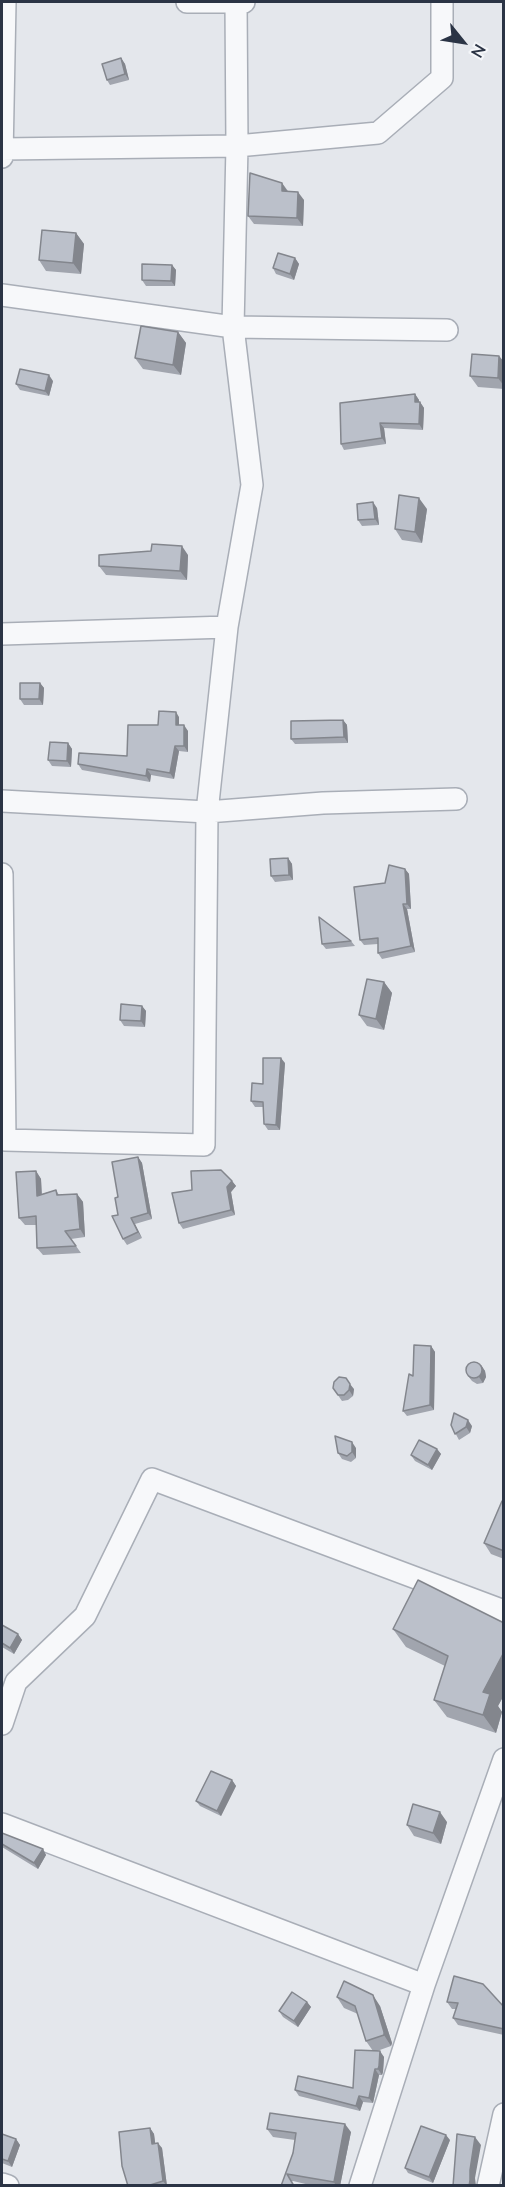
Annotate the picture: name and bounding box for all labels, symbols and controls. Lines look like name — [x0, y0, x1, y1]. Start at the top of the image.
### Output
north arrow — [433, 12, 493, 72]
text: N — [468, 41, 490, 61]

